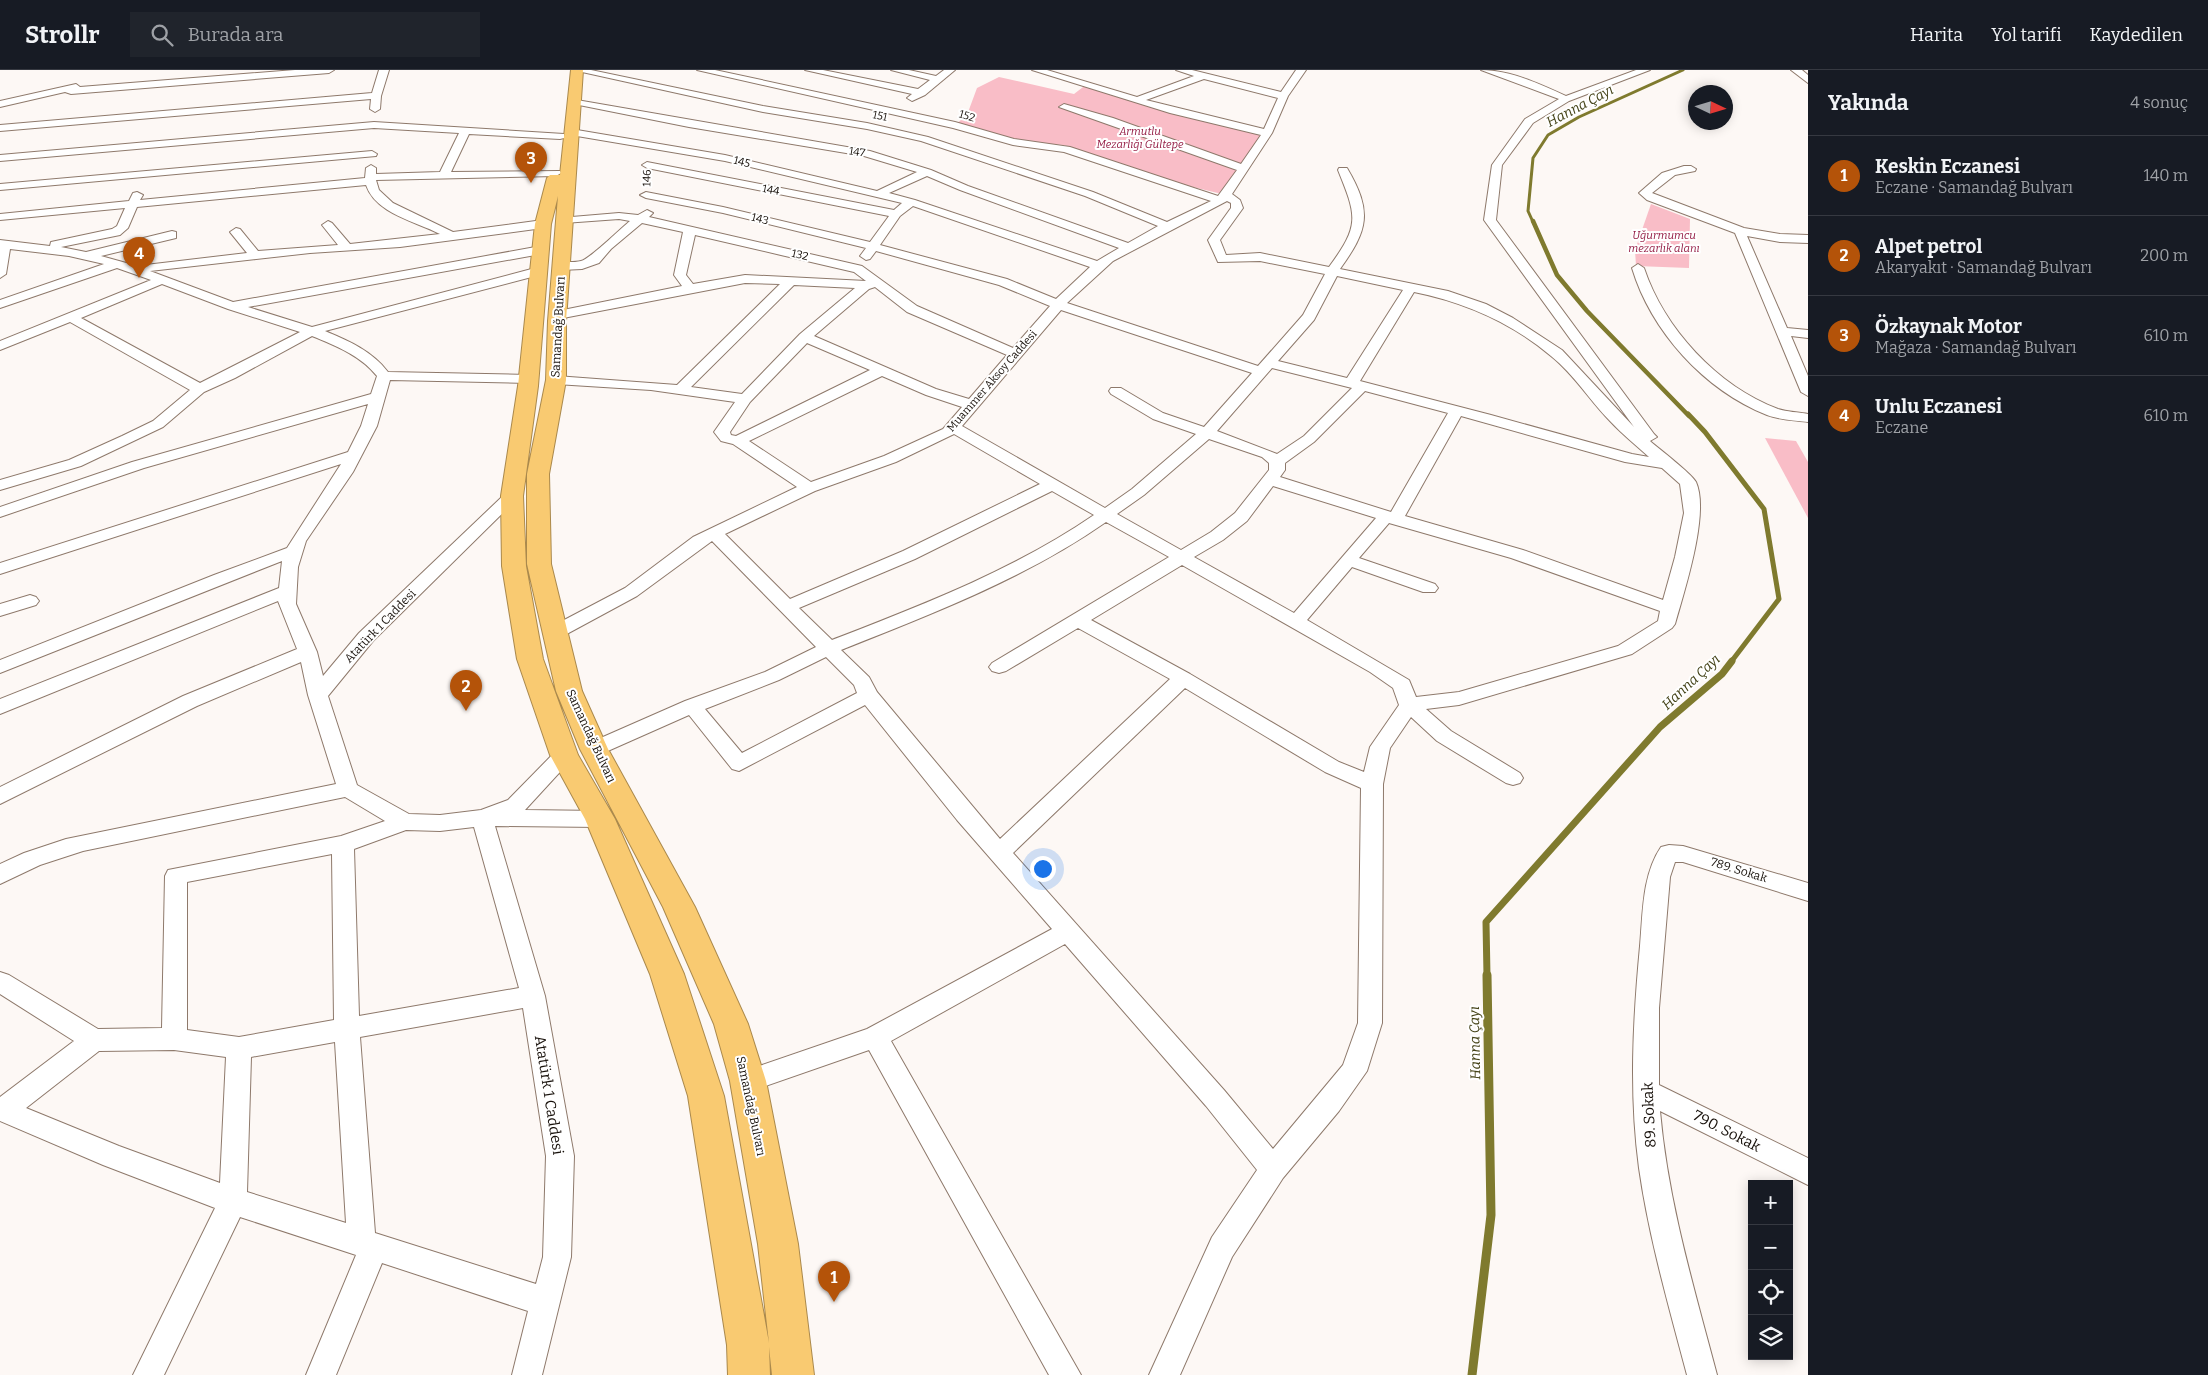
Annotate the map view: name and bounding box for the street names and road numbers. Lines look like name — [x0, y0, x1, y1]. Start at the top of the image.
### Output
street label: 152 — [957, 107, 977, 125]
street label: 151 — [871, 108, 889, 124]
street label: 147 — [848, 144, 867, 160]
street label: 145 — [732, 154, 752, 170]
street label: 146 — [640, 169, 654, 187]
street label: 144 — [761, 182, 781, 198]
street label: 143 — [750, 211, 770, 227]
street label: 132 — [790, 247, 810, 263]
street label: Samandağ Bulvarı — [548, 276, 568, 378]
street label: Muammer Aksoy Caddesi — [944, 327, 1040, 434]
street label: Atatürk 1 Caddesi — [341, 586, 419, 666]
street label: Samandağ Bulvarı — [563, 687, 619, 785]
street label: 789. Sokak — [1709, 855, 1769, 885]
street label: Atatürk 1 Caddesi — [531, 1034, 567, 1156]
street label: Samandağ Bulvarı — [734, 1055, 768, 1157]
street label: 89. Sokak — [1638, 1081, 1660, 1148]
street label: 790. Sokak — [1690, 1106, 1764, 1156]

